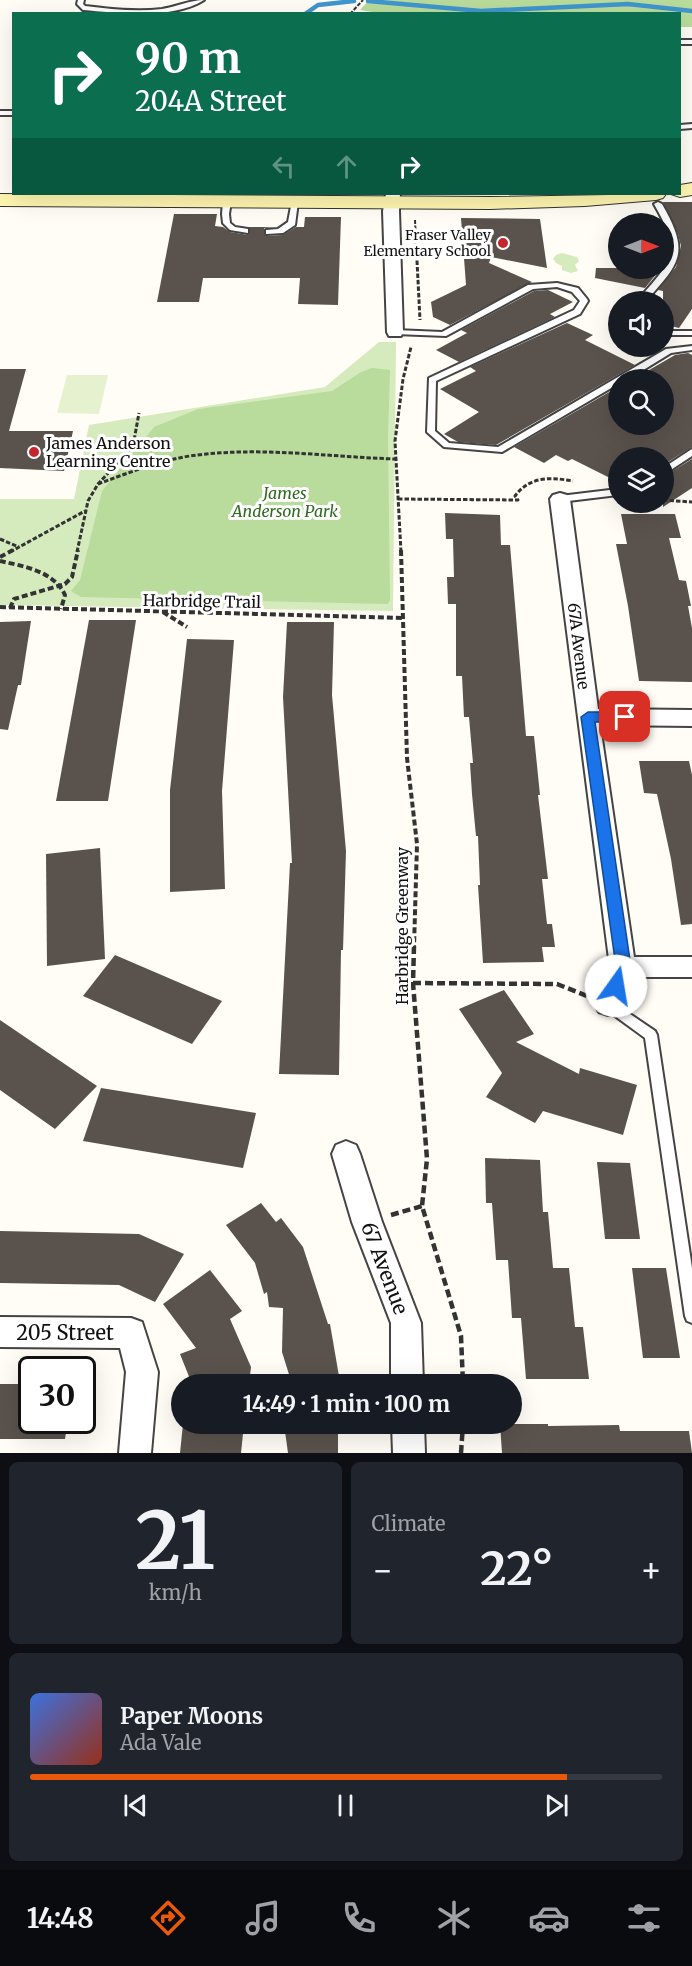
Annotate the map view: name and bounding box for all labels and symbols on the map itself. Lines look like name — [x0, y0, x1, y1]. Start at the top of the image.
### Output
north arrow — [608, 213, 674, 279]
place label: Fraser Valley Elementary School — [364, 226, 492, 260]
marker: Fraser Valley Elementary School — [496, 236, 510, 250]
place label: James Anderson Learning Centre — [45, 433, 171, 471]
marker: James Anderson Learning Centre — [27, 445, 41, 459]
park label: James Anderson Park — [230, 483, 338, 521]
street label: Harbridge Trail — [143, 590, 261, 612]
street label: 67A Avenue — [564, 602, 594, 690]
pin — [599, 691, 650, 742]
street label: Harbridge Greenway — [392, 846, 412, 1005]
position arrow — [584, 954, 648, 1018]
street label: 67 Avenue — [356, 1218, 414, 1318]
street label: 205 Street — [16, 1320, 114, 1345]
speed limit sign: 30 — [18, 1356, 96, 1434]

